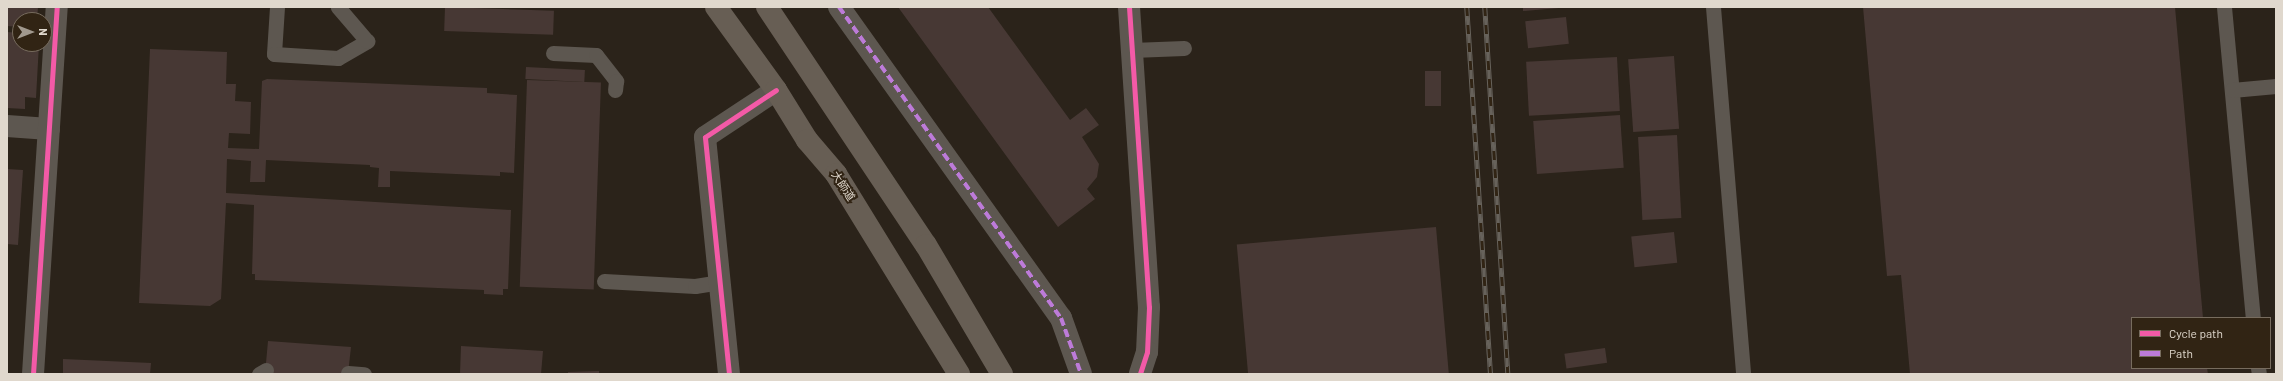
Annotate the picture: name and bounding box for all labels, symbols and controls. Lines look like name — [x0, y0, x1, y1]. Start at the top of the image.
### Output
north arrow — [12, 12, 52, 52]
text: N — [37, 28, 50, 36]
street label: 大師道 — [828, 169, 858, 203]
legend — [2131, 317, 2271, 369]
text: Cycle path — [2169, 326, 2223, 340]
text: Path — [2169, 346, 2193, 360]

